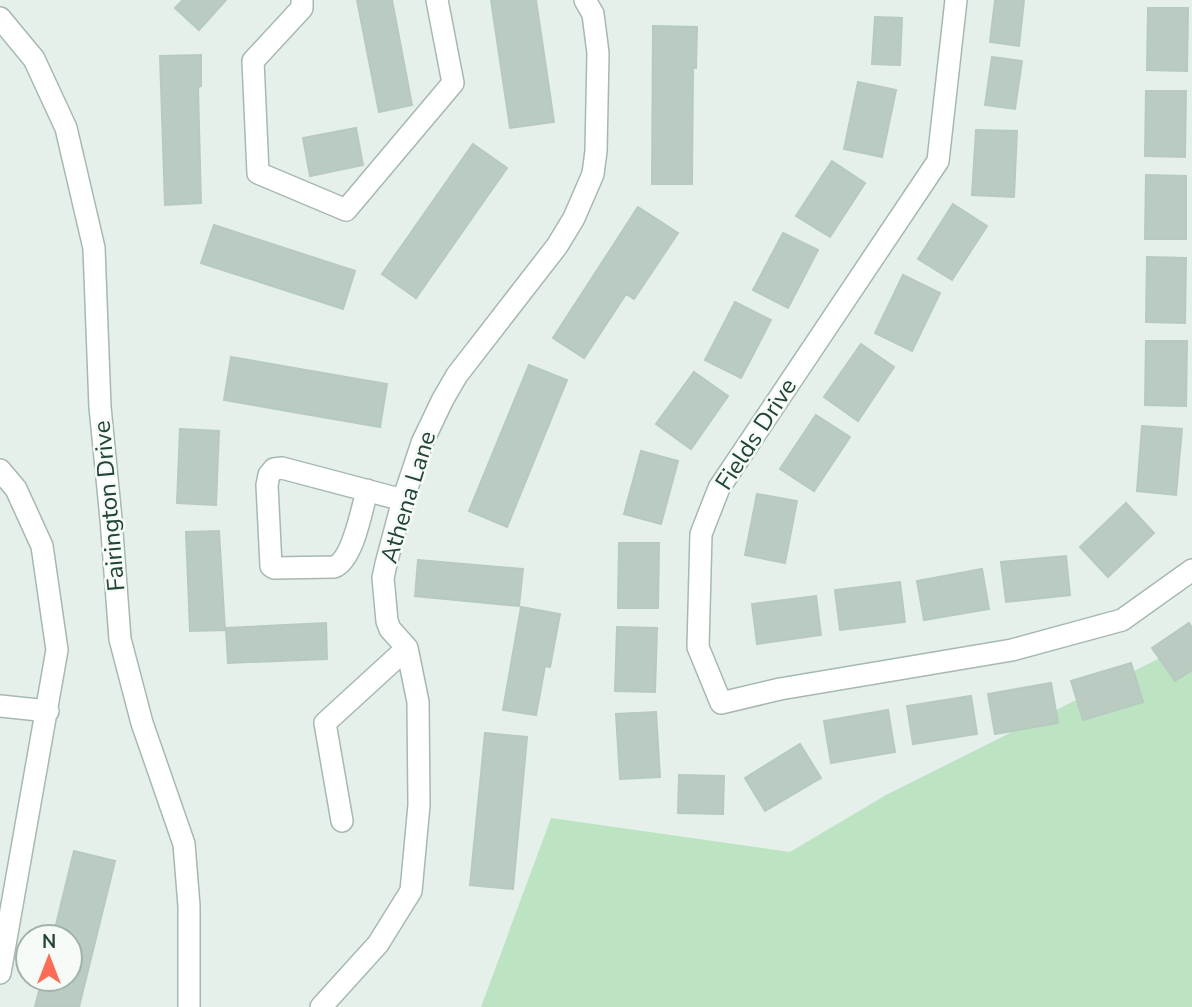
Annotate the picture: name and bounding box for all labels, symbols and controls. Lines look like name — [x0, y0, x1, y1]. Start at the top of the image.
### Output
street label: Fields Drive — [708, 372, 804, 496]
street label: Fairington Drive — [86, 419, 132, 593]
street label: Athena Lane — [373, 427, 443, 567]
north arrow — [14, 923, 84, 993]
text: N — [42, 929, 56, 955]

